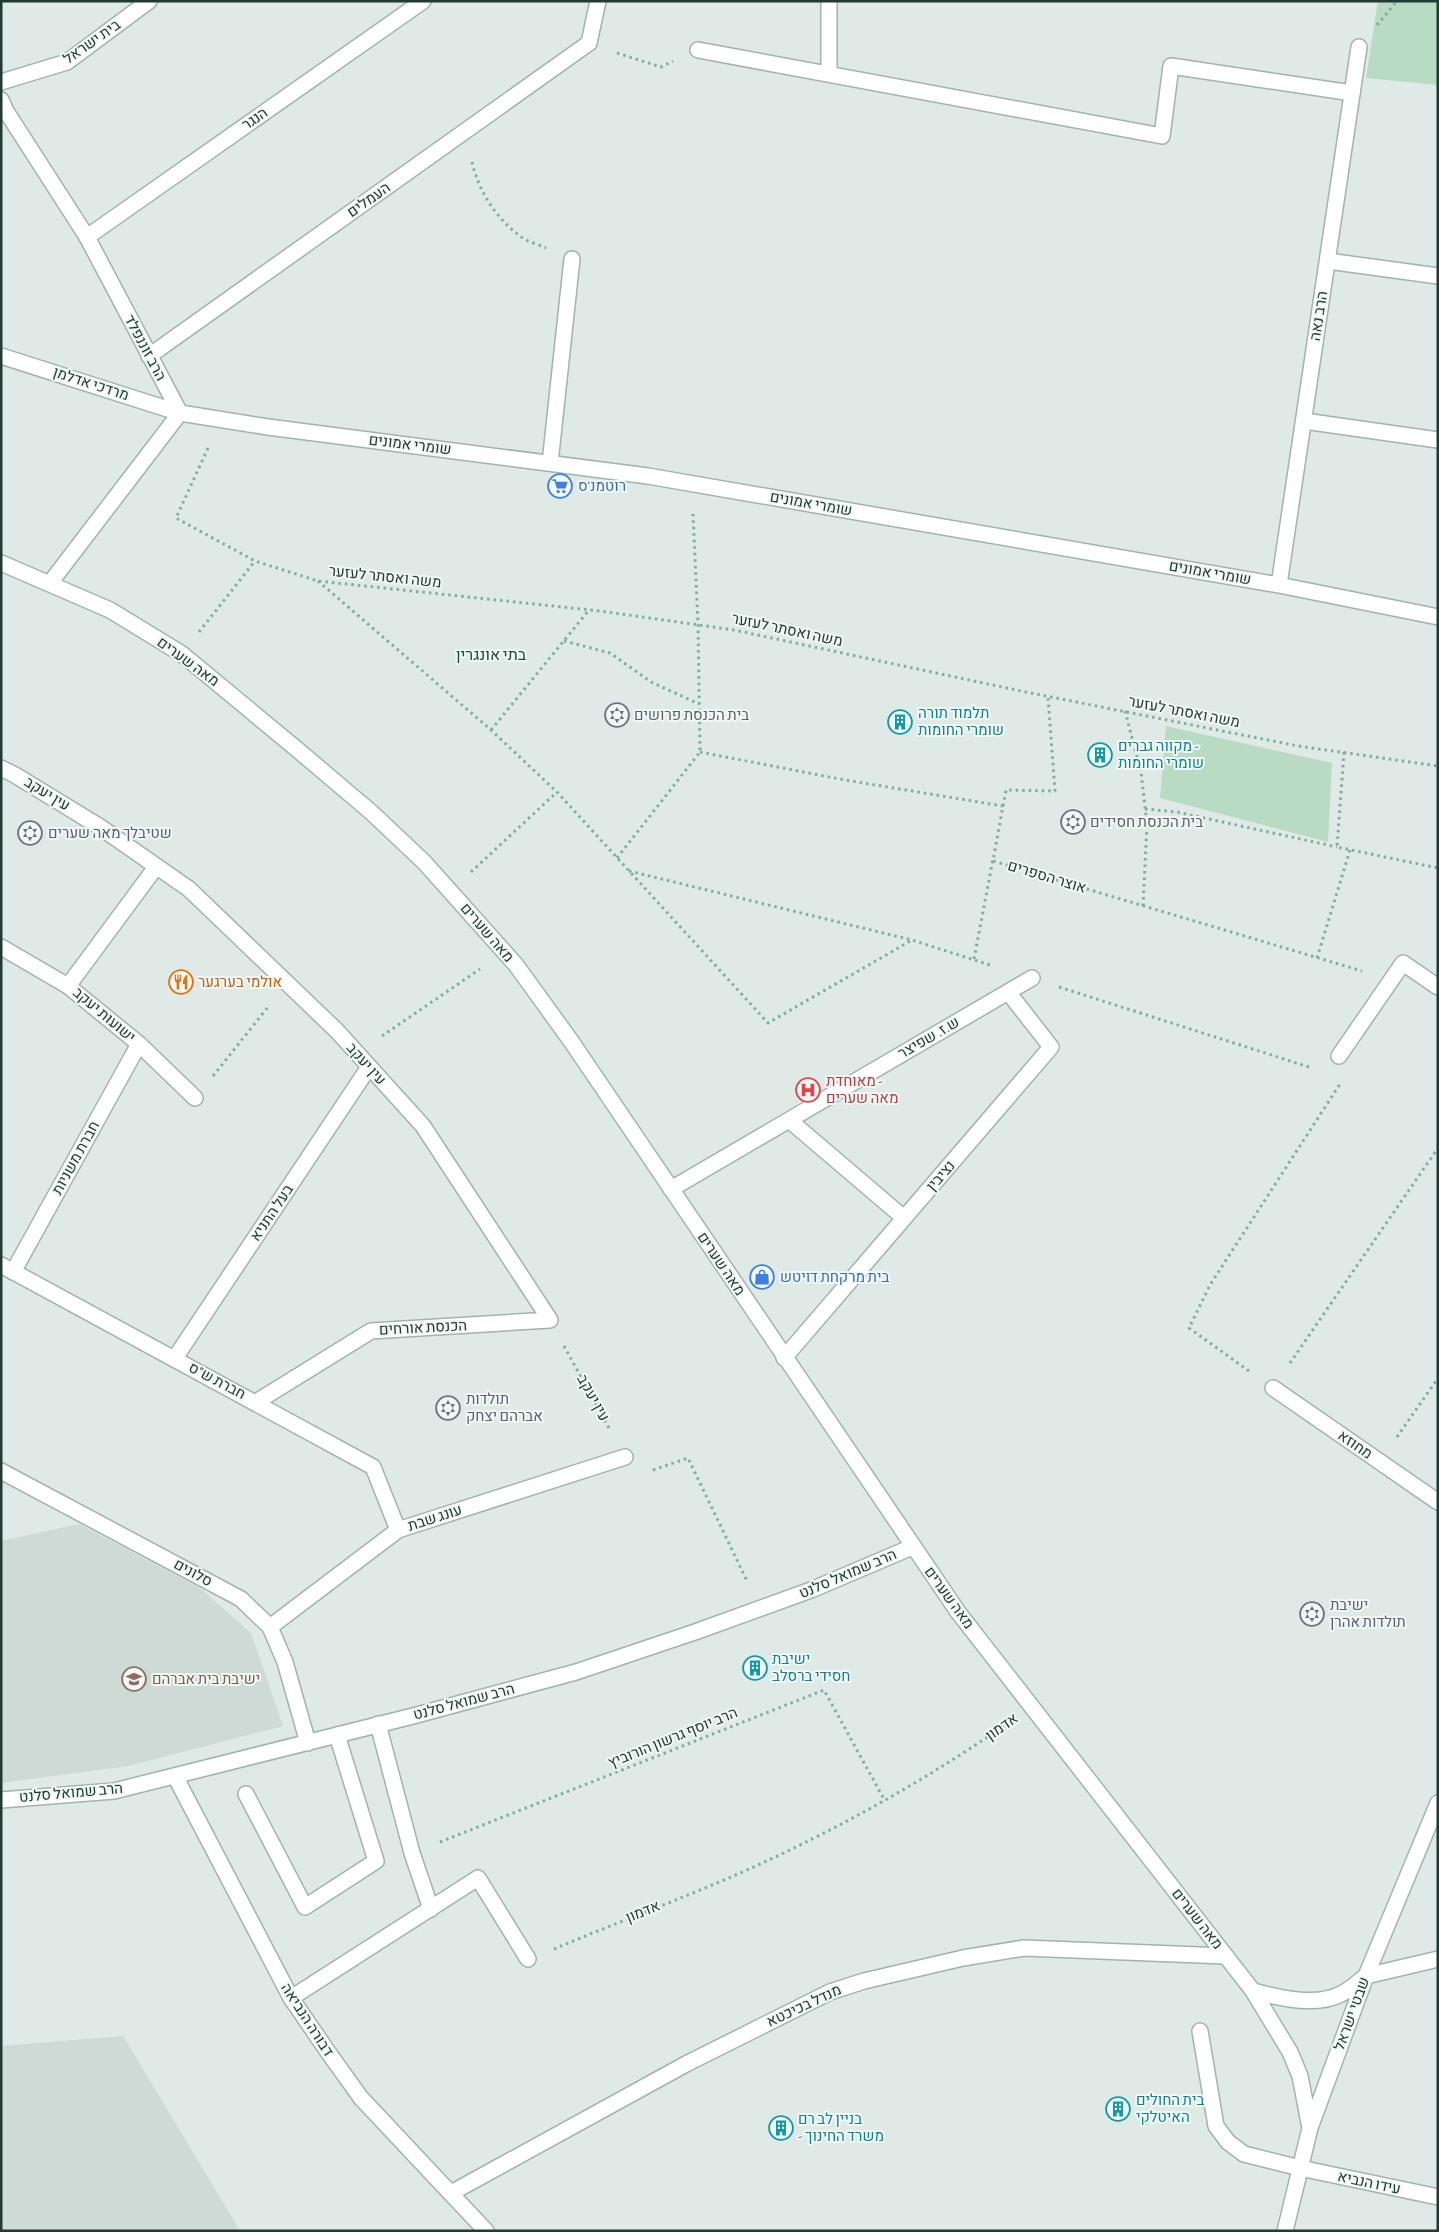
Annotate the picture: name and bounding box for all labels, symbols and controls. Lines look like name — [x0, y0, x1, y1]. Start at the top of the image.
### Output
street label: בית ישראל — [61, 17, 123, 67]
street label: הנגר — [239, 105, 271, 133]
street label: העמלים — [345, 180, 393, 220]
street label: הרב נאה — [1308, 290, 1330, 342]
street label: הרב זוננפלד — [121, 313, 169, 383]
street label: מרדכי אדלמן — [51, 365, 131, 403]
street label: שומרי אמונים — [368, 432, 452, 458]
supermarket icon: רוטמנ'ס — [547, 473, 573, 499]
place label: רוטמנ'ס — [578, 479, 626, 494]
street label: שומרי אמונים — [769, 489, 853, 519]
street label: שומרי אמונים — [1168, 558, 1252, 588]
street label: משה ואסתר לעזער — [328, 564, 442, 590]
street label: משה ואסתר לעזער — [730, 611, 844, 649]
street label: מאה שערים — [154, 635, 222, 689]
district label: בתי אונגרין — [456, 647, 527, 663]
street label: משה ואסתר לעזער — [1127, 694, 1241, 730]
synagogue icon: בית הכנסת פרושים — [604, 702, 630, 728]
place label: תלמוד תורה שומרי החומות — [918, 706, 1004, 738]
place label: בית הכנסת פרושים — [634, 708, 749, 723]
building icon: תלמוד תורה שומרי החומות — [887, 709, 913, 735]
place label: מקווה גברים - שומרי החומות — [1118, 739, 1204, 771]
building icon: מקווה גברים - שומרי החומות — [1087, 742, 1113, 768]
street label: עין יעקב — [22, 774, 72, 814]
synagogue icon: בית הכנסת חסידים — [1060, 809, 1086, 835]
place label: בית הכנסת חסידים — [1090, 815, 1203, 830]
synagogue icon: שטיבלך מאה שערים — [17, 820, 43, 846]
place label: שטיבלך מאה שערים — [48, 826, 172, 841]
street label: אוצר הספרים — [1006, 858, 1088, 896]
street label: מאה שערים — [458, 901, 516, 965]
restaurant icon: אולמי בערגער — [168, 969, 194, 995]
place label: אולמי בערגער — [198, 975, 282, 990]
street label: ישועות יעקב — [70, 985, 138, 1045]
street label: ש.ז. שפיצר — [896, 1015, 962, 1061]
street label: עין יעקב — [344, 1040, 388, 1088]
place label: מאוחדת - מאה שערים — [826, 1074, 898, 1106]
hospital icon: מאוחדת - מאה שערים — [795, 1077, 821, 1103]
street label: חברת משניות — [50, 1119, 102, 1197]
street label: נציבין — [924, 1158, 958, 1194]
street label: בעל התניא — [248, 1182, 296, 1244]
street label: מאה שערים — [695, 1230, 747, 1298]
shop icon: בית מרקחת דויטש — [749, 1264, 775, 1290]
place label: בית מרקחת דויטש — [780, 1270, 889, 1285]
street label: הכנסת אורחים — [379, 1318, 467, 1338]
street label: חברת ש"ס — [186, 1360, 248, 1402]
street label: עין יעקב — [574, 1372, 612, 1424]
place label: תולדות אברהם יצחק — [466, 1392, 543, 1424]
synagogue icon: תולדות אברהם יצחק — [435, 1395, 461, 1421]
street label: מחוזא — [1335, 1428, 1375, 1462]
street label: עונג שבת — [406, 1502, 464, 1534]
street label: הרב שמואל סלנט — [797, 1547, 899, 1601]
street label: סלונים — [171, 1557, 215, 1589]
street label: מאה שערים — [922, 1564, 976, 1632]
place label: ישיבת תולדות אהרן — [1330, 1598, 1406, 1630]
synagogue icon: ישיבת תולדות אהרן — [1299, 1601, 1325, 1627]
place label: ישיבת חסידי ברסלב — [772, 1652, 850, 1684]
building icon: ישיבת חסידי ברסלב — [742, 1655, 768, 1681]
school or university icon: ישיבת בית אברהם — [121, 1666, 147, 1692]
place label: ישיבת בית אברהם — [152, 1672, 260, 1687]
street label: הרב שמואל סלנט — [412, 1681, 516, 1723]
street label: הרב יוסף גרשון הורוביץ — [606, 1705, 740, 1771]
street label: אדמון — [983, 1711, 1021, 1743]
street label: הרב שמואל סלנט — [18, 1781, 124, 1805]
street label: מאה שערים — [1169, 1886, 1225, 1952]
street label: אדמון — [624, 1898, 662, 1926]
street label: שבטי ישראל — [1332, 1975, 1372, 2053]
street label: דבורה הנביאה — [278, 1981, 336, 2059]
street label: מנדל בכיכטא — [764, 1982, 844, 2030]
place label: בית החולים האיטלקי — [1136, 2093, 1204, 2125]
building icon: בית החולים האיטלקי — [1105, 2096, 1131, 2122]
place label: בניין לב רם - משרד החינוך — [798, 2112, 884, 2144]
building icon: בניין לב רם - משרד החינוך — [768, 2115, 794, 2141]
street label: עידו הנביא — [1336, 2169, 1402, 2197]

